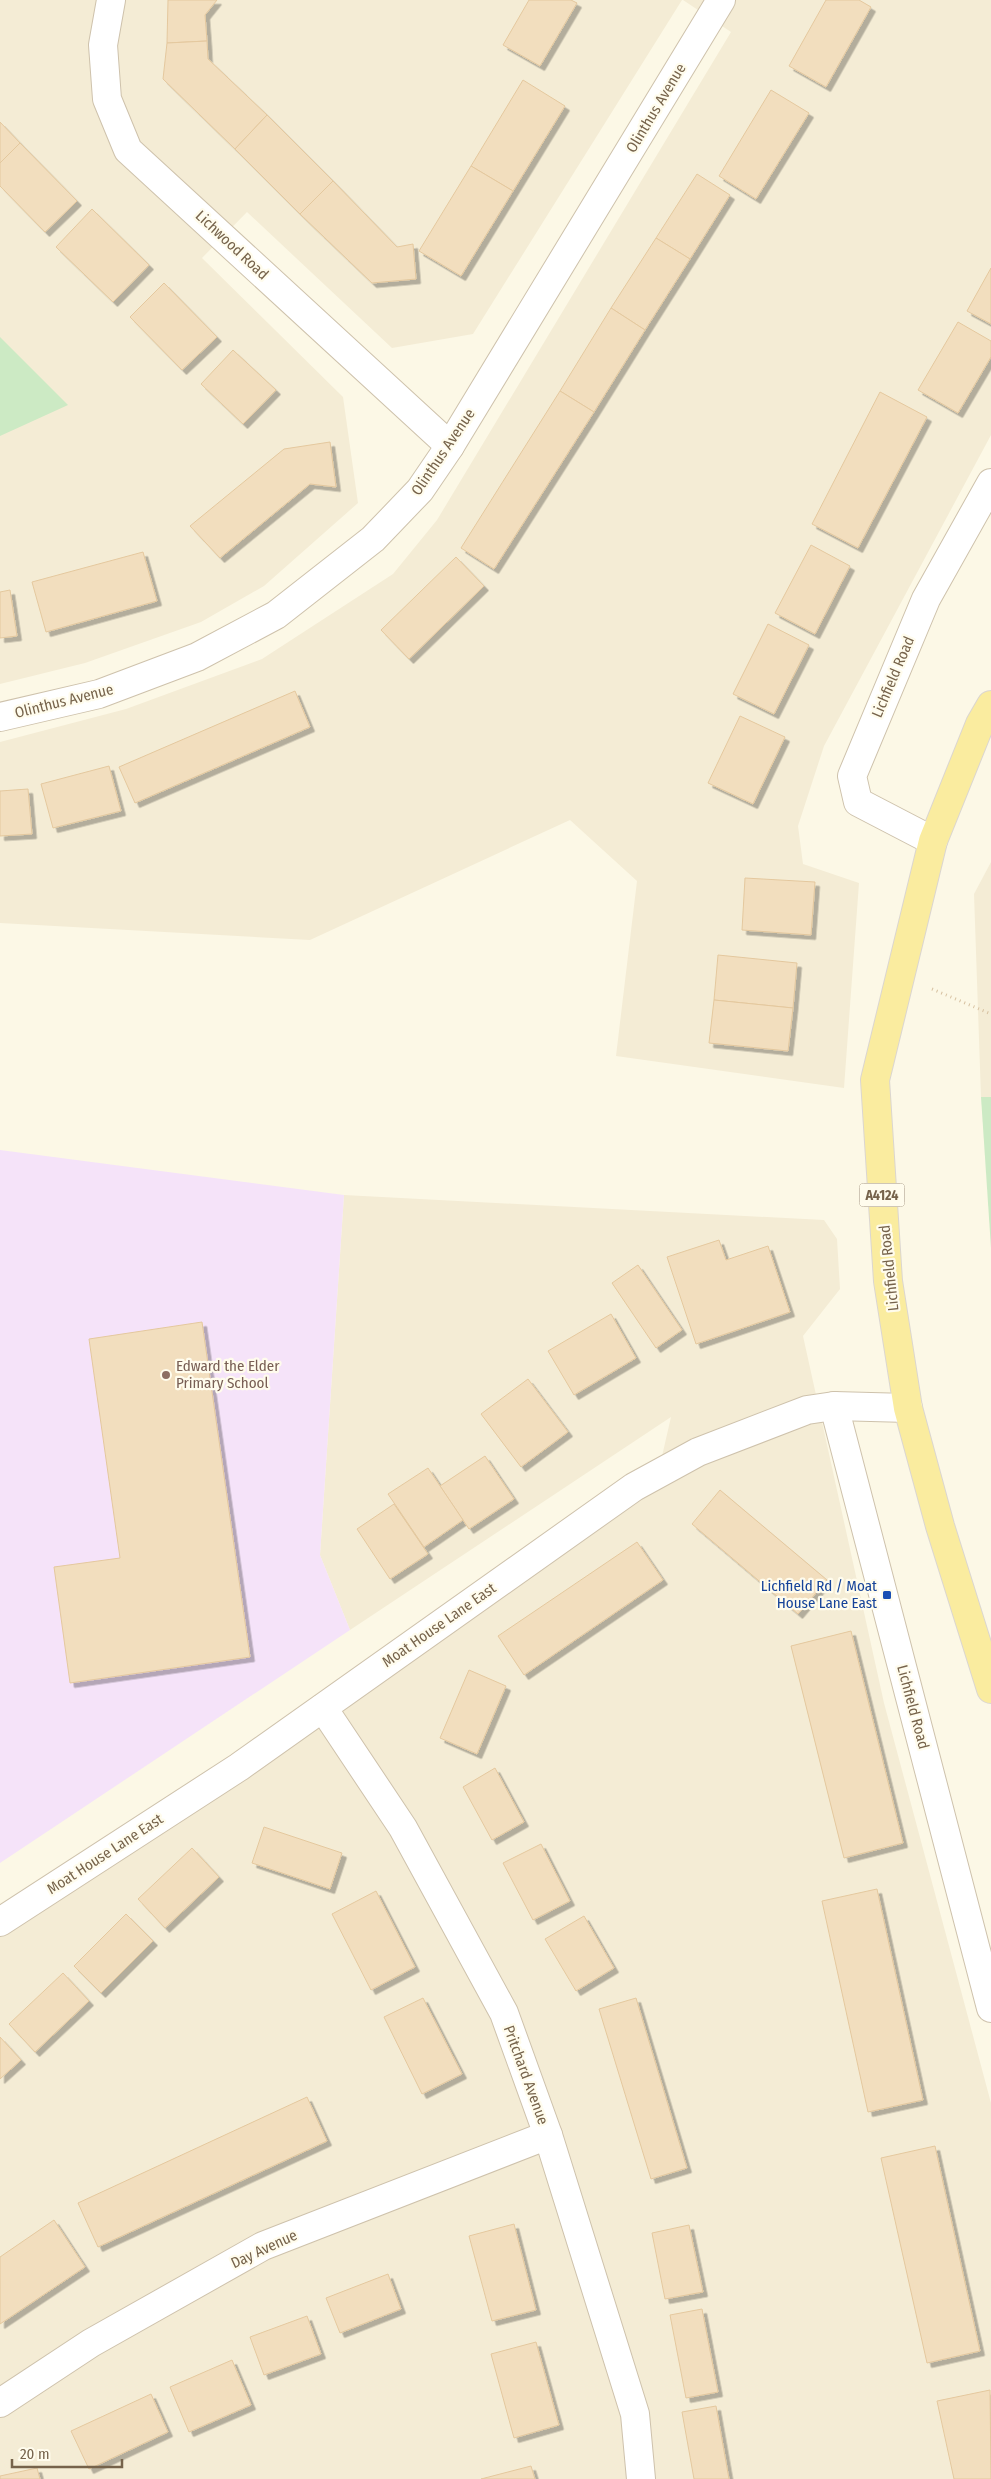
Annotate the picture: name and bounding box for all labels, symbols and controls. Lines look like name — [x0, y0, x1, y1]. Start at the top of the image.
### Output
street label: Olinthus Avenue — [622, 60, 690, 156]
street label: Lichwood Road — [192, 207, 272, 283]
street label: Olinthus Avenue — [407, 405, 479, 499]
street label: Lichfield Road — [868, 634, 918, 720]
street label: Olinthus Avenue — [13, 680, 115, 722]
road number: A4124 — [860, 1184, 904, 1206]
street label: Lichfield Road — [876, 1224, 902, 1312]
place label: Edward the Elder Primary School — [176, 1357, 280, 1392]
marker: Edward the Elder Primary School — [160, 1369, 172, 1381]
place label: Lichfield Rd / Moat House Lane East — [761, 1577, 877, 1612]
street label: Moat House Lane East — [379, 1579, 499, 1671]
marker: Lichfield Rd / Moat House Lane East — [881, 1589, 893, 1601]
street label: Lichfield Road — [893, 1663, 933, 1751]
street label: Moat House Lane East — [44, 1810, 166, 1898]
street label: Pritchard Avenue — [500, 2023, 552, 2127]
street label: Day Avenue — [228, 2226, 300, 2272]
scale bar — [12, 2436, 122, 2468]
text: 20 m — [20, 2445, 50, 2463]

